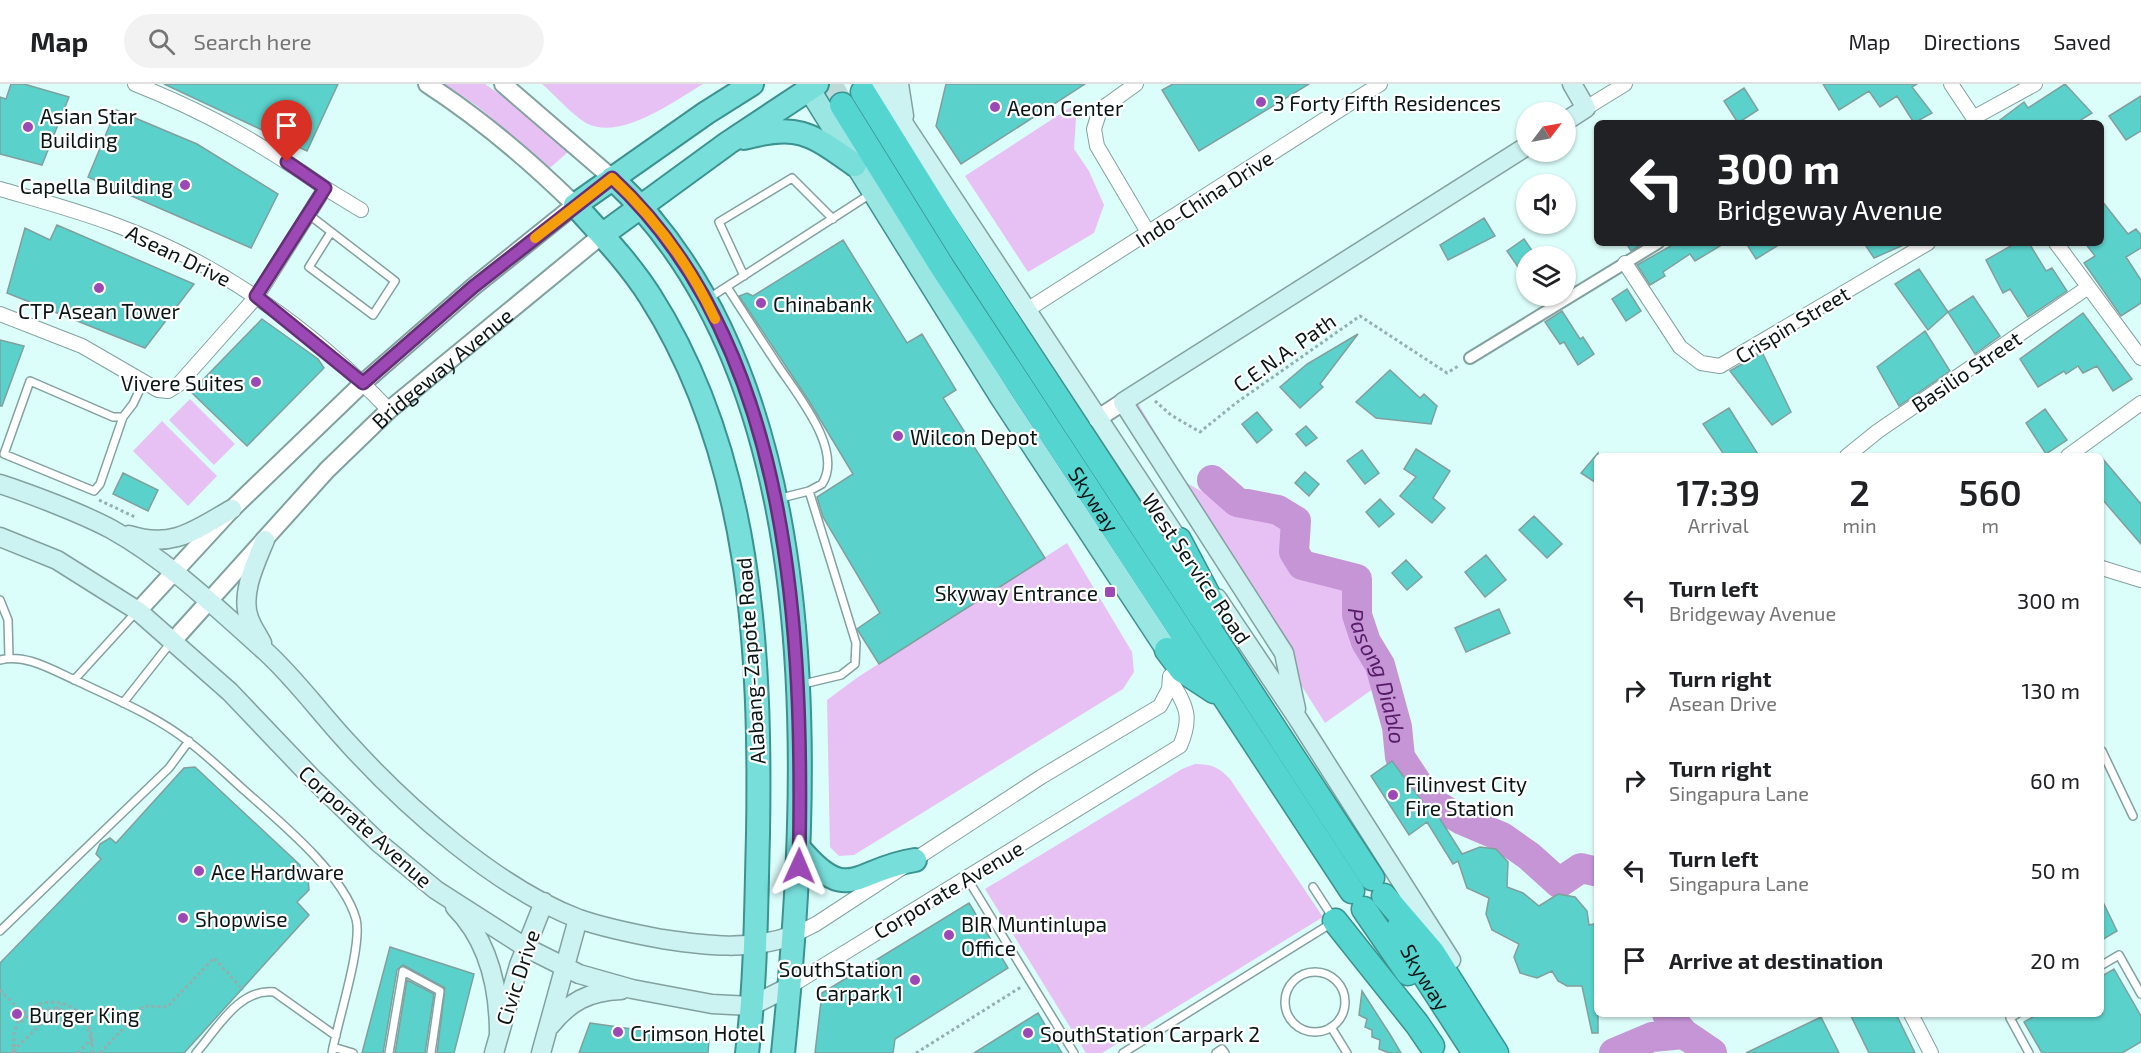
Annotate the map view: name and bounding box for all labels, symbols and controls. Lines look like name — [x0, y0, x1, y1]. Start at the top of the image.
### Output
search box — [124, 14, 544, 68]
text: Map — [30, 24, 88, 58]
icon: search — [145, 25, 178, 58]
text: Search here — [193, 28, 312, 54]
text: Map — [1848, 29, 1891, 54]
text: Directions — [1924, 29, 2020, 54]
text: Saved — [2053, 29, 2111, 54]
place label: 3 Forty Fifth Residences — [1273, 90, 1501, 115]
place label: Aeon Center — [1007, 95, 1124, 120]
marker: 3 Forty Fifth Residences — [1254, 95, 1268, 109]
pin — [261, 100, 312, 162]
marker: Aeon Center — [988, 100, 1002, 114]
north arrow — [1516, 102, 1576, 162]
map controls — [1516, 102, 1576, 306]
place label: Asian Star Building — [40, 103, 138, 152]
icon: arrive — [270, 109, 303, 142]
marker: Asian Star Building — [21, 120, 35, 134]
text: 300 m — [1717, 142, 1840, 192]
street label: Indo-China Drive — [1131, 144, 1277, 252]
icon: left — [1618, 144, 1696, 222]
place label: Capella Building — [20, 173, 173, 198]
button: sound — [1516, 174, 1576, 234]
marker: Capella Building — [178, 178, 192, 192]
text: Bridgeway Avenue — [1717, 193, 1943, 225]
street label: Asean Drive — [123, 219, 235, 291]
button: layers — [1516, 246, 1576, 306]
street label: Crispin Street — [1730, 280, 1854, 368]
marker: CTP Asean Tower — [92, 281, 106, 295]
place label: Chinabank — [773, 291, 873, 316]
marker: Chinabank — [754, 296, 768, 310]
place label: CTP Asean Tower — [18, 298, 181, 323]
street label: Bridgeway Avenue — [366, 302, 517, 433]
street label: C.E.N.A. Path — [1228, 307, 1340, 397]
street label: Basilio Street — [1906, 325, 2026, 417]
place label: Vivere Suites — [121, 370, 244, 395]
marker: Vivere Suites — [249, 375, 263, 389]
place label: Wilcon Depot — [910, 424, 1038, 449]
marker: Wilcon Depot — [891, 429, 905, 443]
street label: Skyway — [1064, 461, 1125, 537]
text: 17:39 — [1676, 470, 1760, 513]
text: 2 — [1849, 470, 1870, 513]
text: 560 — [1959, 470, 2022, 513]
street label: West Service Road — [1137, 488, 1257, 648]
text: Arrival — [1688, 513, 1749, 537]
text: min — [1842, 513, 1877, 537]
text: m — [1981, 513, 1999, 537]
street label: Alabang-Zapote Road — [730, 557, 770, 765]
text: Turn left — [1669, 575, 1758, 601]
place label: Skyway Entrance — [935, 580, 1098, 605]
icon: left — [1618, 584, 1651, 617]
marker: Skyway Entrance — [1103, 585, 1117, 599]
text: 300 m — [2017, 587, 2080, 613]
text: Bridgeway Avenue — [1669, 601, 1836, 625]
water label: Pasong Diablo — [1344, 608, 1412, 745]
text: Turn right — [1669, 665, 1771, 691]
icon: right — [1618, 674, 1651, 707]
text: 130 m — [2022, 677, 2080, 703]
text: Asean Drive — [1669, 691, 1777, 715]
text: Turn right — [1669, 755, 1771, 781]
street label: Corporate Avenue — [294, 760, 438, 892]
icon: right — [1618, 764, 1651, 797]
text: 60 m — [2030, 767, 2080, 793]
place label: Filinvest City Fire Station — [1405, 771, 1527, 820]
text: Singapura Lane — [1669, 781, 1809, 805]
marker: Filinvest City Fire Station — [1386, 788, 1400, 802]
position arrow — [767, 834, 831, 898]
street label: Corporate Avenue — [869, 834, 1027, 944]
text: Turn left — [1669, 845, 1758, 871]
icon: left — [1618, 854, 1651, 887]
text: 50 m — [2031, 857, 2080, 883]
place label: Ace Hardware — [211, 859, 344, 884]
marker: Ace Hardware — [192, 864, 206, 878]
text: Singapura Lane — [1669, 871, 1809, 895]
place label: Shopwise — [195, 906, 287, 931]
marker: Shopwise — [176, 911, 190, 925]
place label: BIR Muntinlupa Office — [961, 911, 1107, 960]
street label: Civic Drive — [490, 926, 544, 1028]
marker: BIR Muntinlupa Office — [942, 928, 956, 942]
street label: Skyway — [1396, 940, 1456, 1015]
icon: arrive — [1618, 944, 1651, 977]
text: Arrive at destination — [1669, 947, 1883, 973]
text: 20 m — [2030, 947, 2080, 973]
place label: SouthStation Carpark 1 — [779, 956, 903, 1005]
marker: SouthStation Carpark 1 — [908, 973, 922, 987]
place label: Burger King — [29, 1002, 140, 1027]
marker: Burger King — [10, 1007, 24, 1021]
place label: Crimson Hotel — [630, 1020, 766, 1045]
place label: SouthStation Carpark 2 — [1040, 1021, 1260, 1046]
marker: Crimson Hotel — [611, 1025, 625, 1039]
marker: SouthStation Carpark 2 — [1021, 1026, 1035, 1040]

